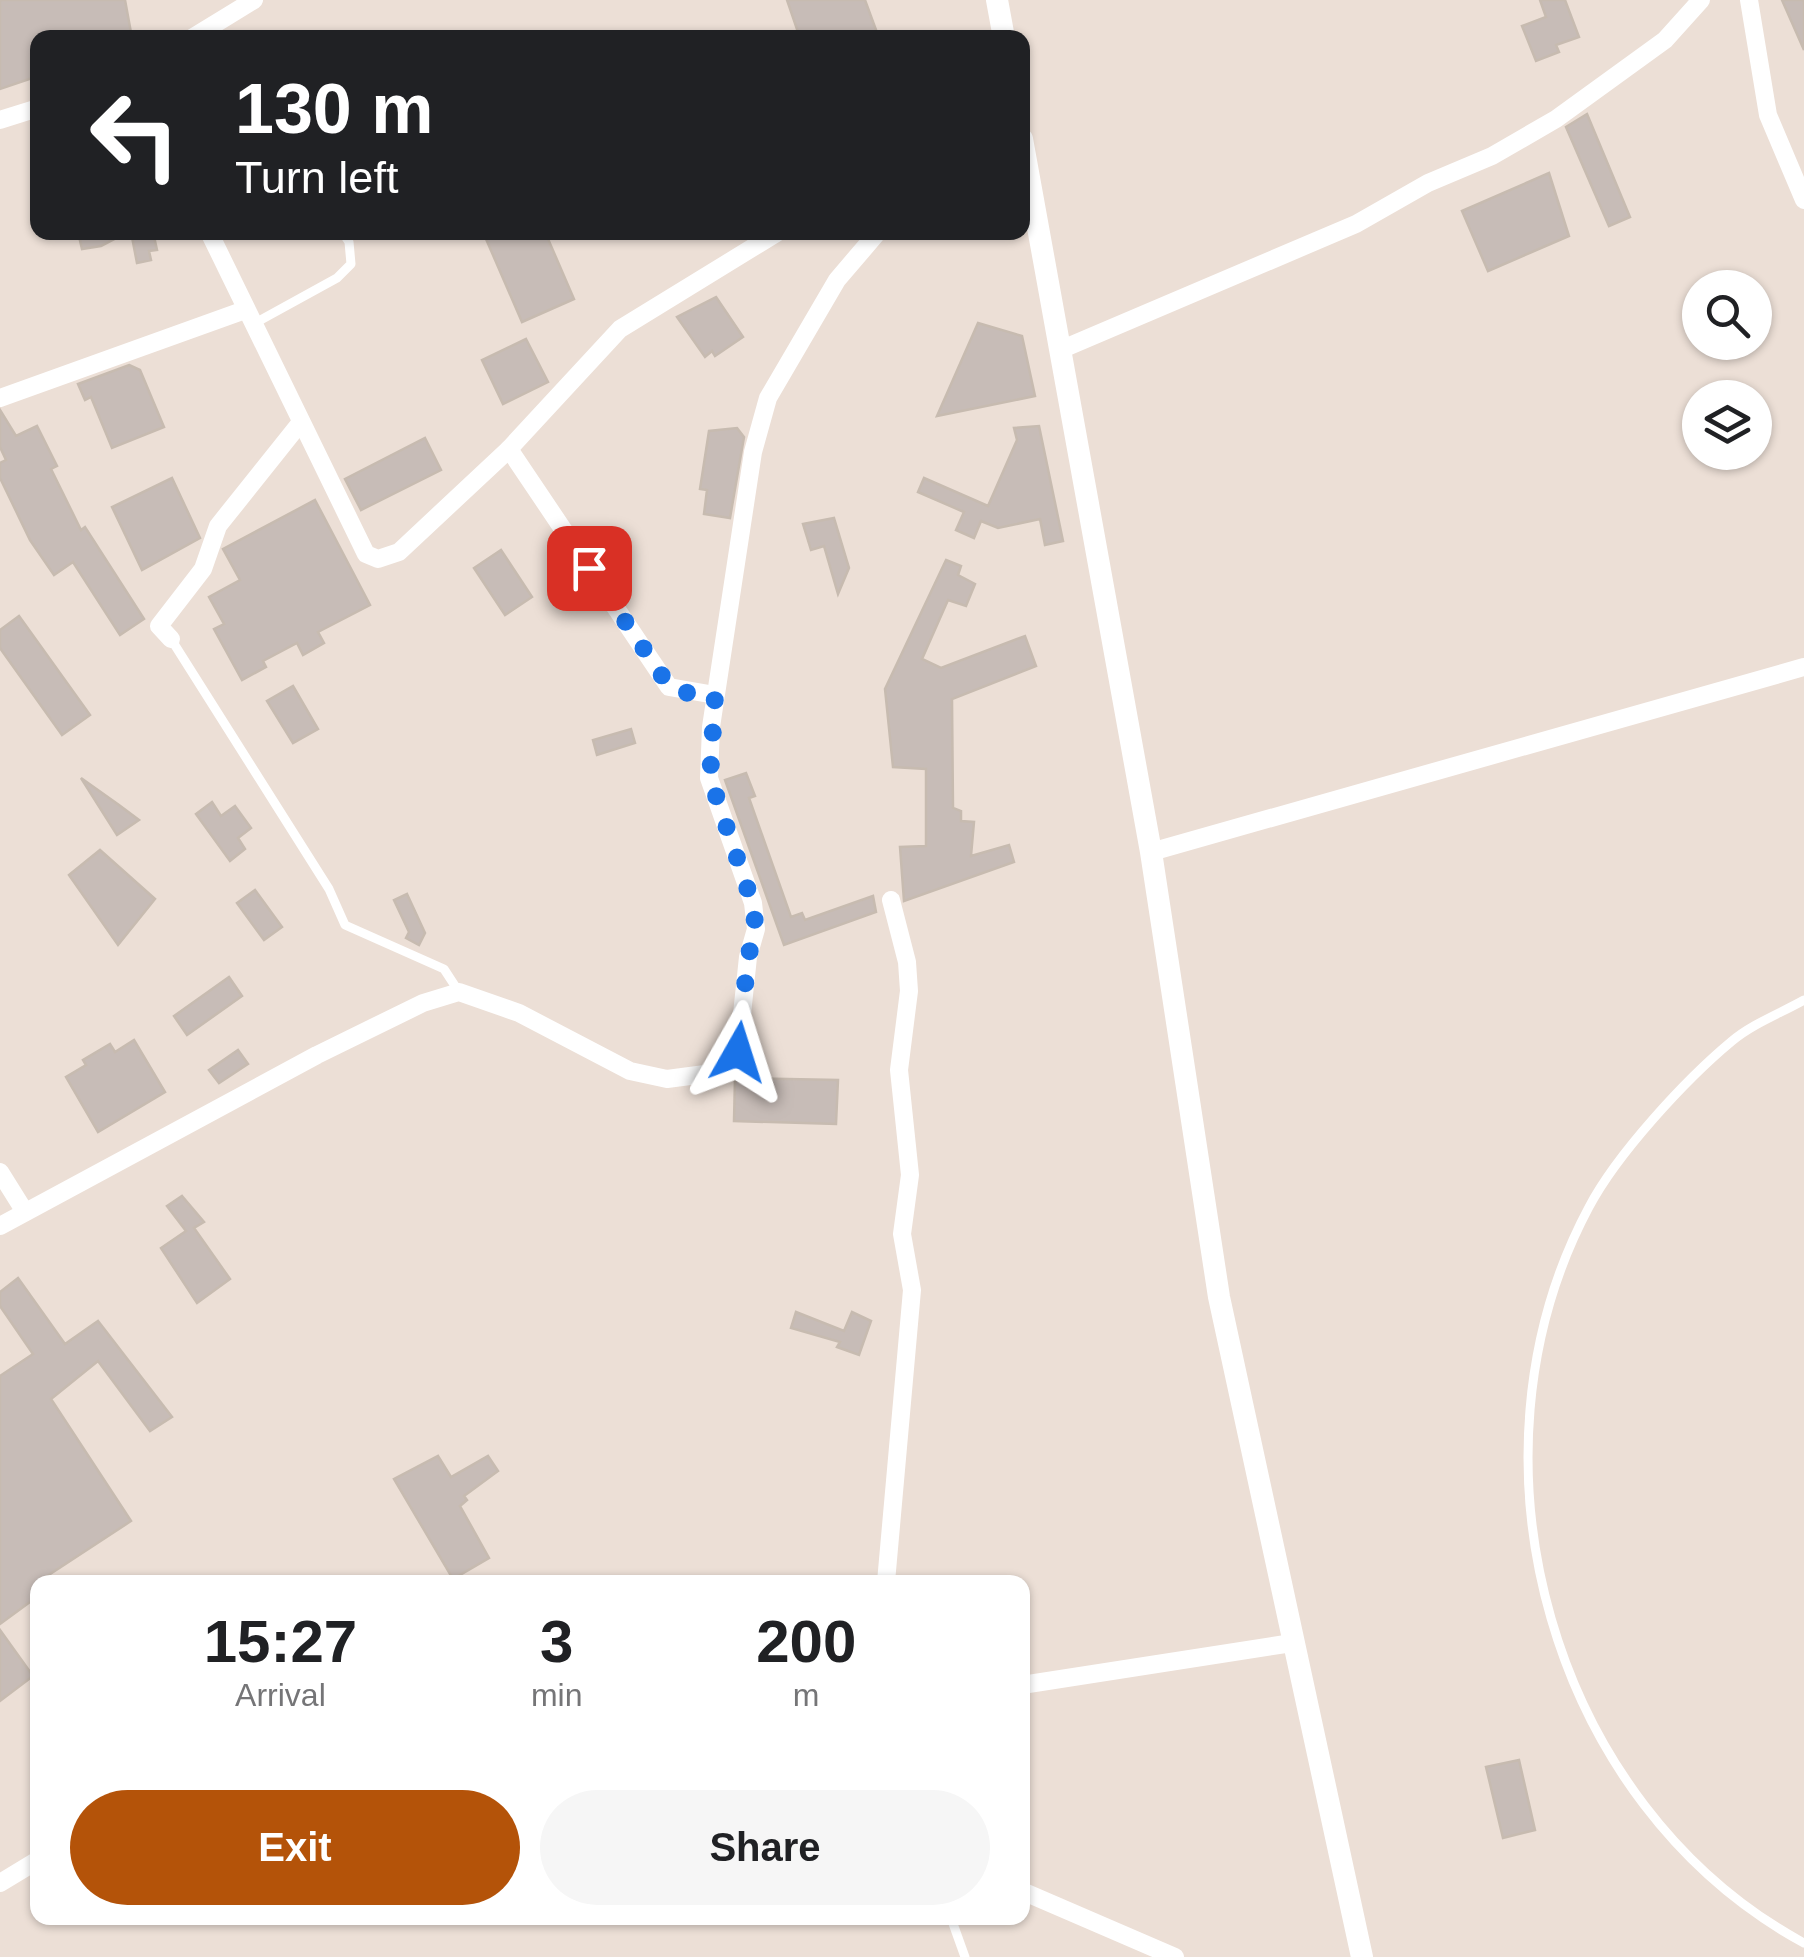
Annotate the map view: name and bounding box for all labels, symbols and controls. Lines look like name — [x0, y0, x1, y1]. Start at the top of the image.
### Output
icon: left — [70, 70, 200, 200]
text: 130 m — [235, 70, 433, 148]
text: Turn left — [235, 152, 398, 203]
map controls — [1682, 270, 1772, 470]
button: search — [1682, 270, 1772, 360]
button: layers — [1682, 380, 1772, 470]
pin — [547, 526, 632, 611]
icon: arrive — [562, 541, 617, 596]
position arrow — [686, 1000, 790, 1104]
text: 15:27 — [204, 1608, 357, 1675]
text: 3 — [540, 1608, 573, 1675]
text: 200 — [756, 1608, 856, 1675]
text: Arrival — [235, 1677, 326, 1713]
text: min — [531, 1677, 582, 1713]
text: m — [793, 1677, 820, 1713]
button: Exit — [70, 1790, 520, 1905]
button: Share — [540, 1790, 990, 1905]

